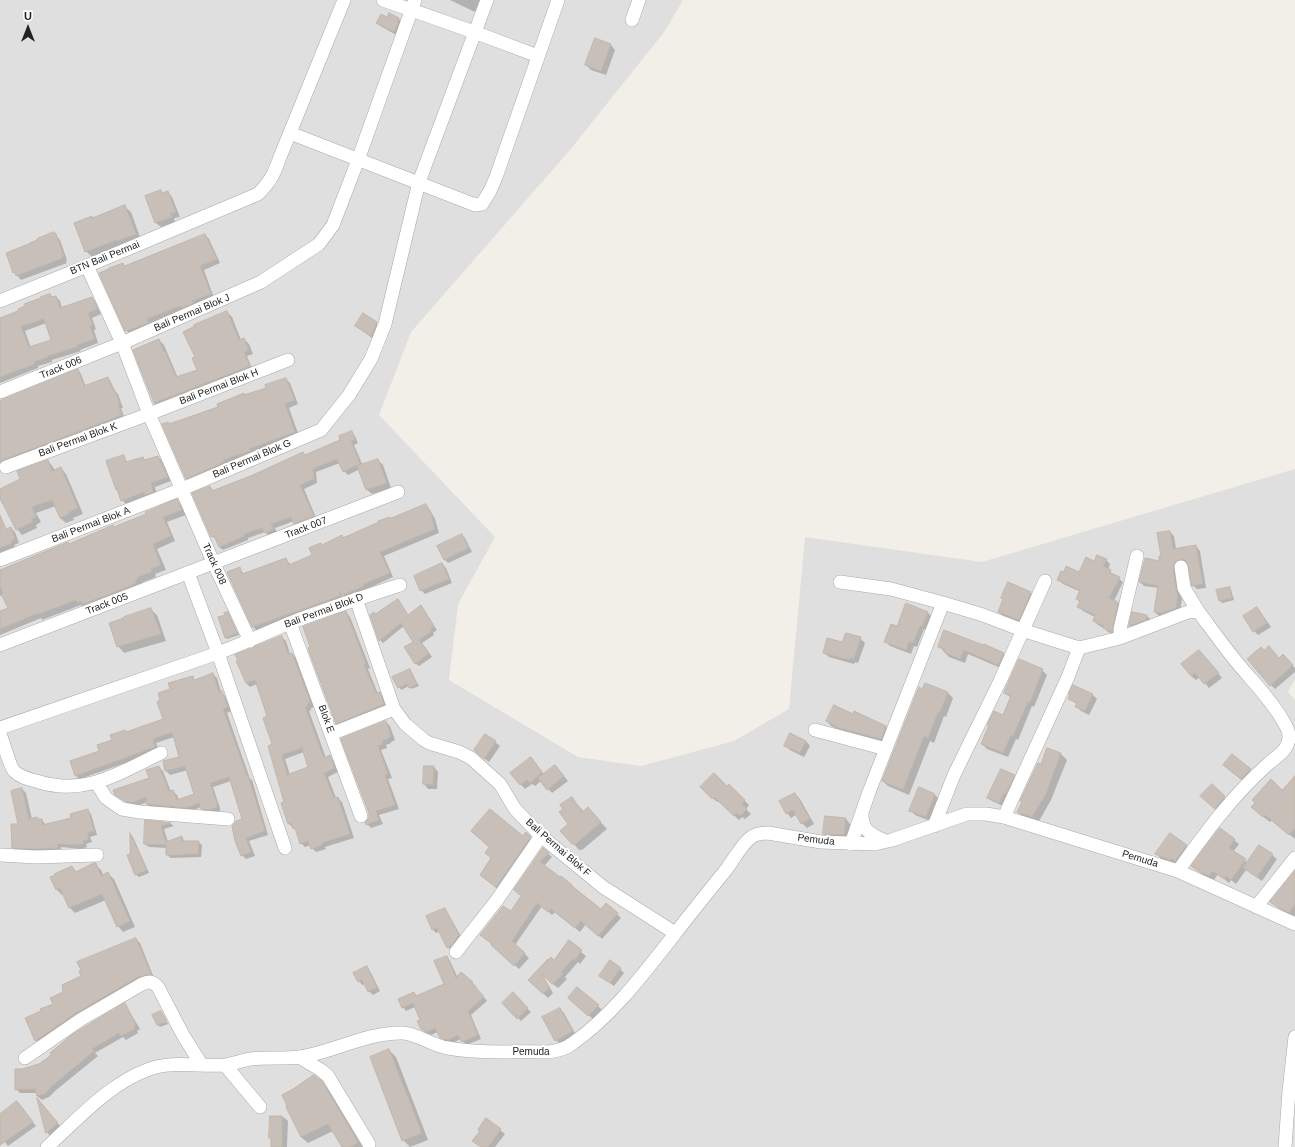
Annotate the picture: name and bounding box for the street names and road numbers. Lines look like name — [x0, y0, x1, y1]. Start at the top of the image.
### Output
street label: BTN Bali Permai — [68, 239, 142, 277]
street label: Bali Permai Blok J — [152, 292, 232, 334]
street label: Track 006 — [38, 354, 84, 382]
street label: Bali Permai Blok H — [178, 366, 260, 408]
street label: Bali Permai Blok K — [37, 420, 119, 460]
street label: Bali Permai Blok G — [211, 437, 293, 481]
street label: Bali Permai Blok A — [50, 505, 132, 545]
street label: Track 007 — [283, 514, 329, 542]
street label: Track 008 — [200, 541, 228, 587]
street label: Track 005 — [84, 590, 130, 618]
street label: Bali Permai Blok D — [283, 591, 365, 631]
street label: Blok E — [315, 703, 337, 735]
street label: Bali Permai Blok F — [523, 816, 593, 880]
street label: Pemuda — [797, 832, 835, 848]
street label: Pemuda — [1120, 848, 1160, 870]
street label: Pemuda — [512, 1046, 550, 1058]

